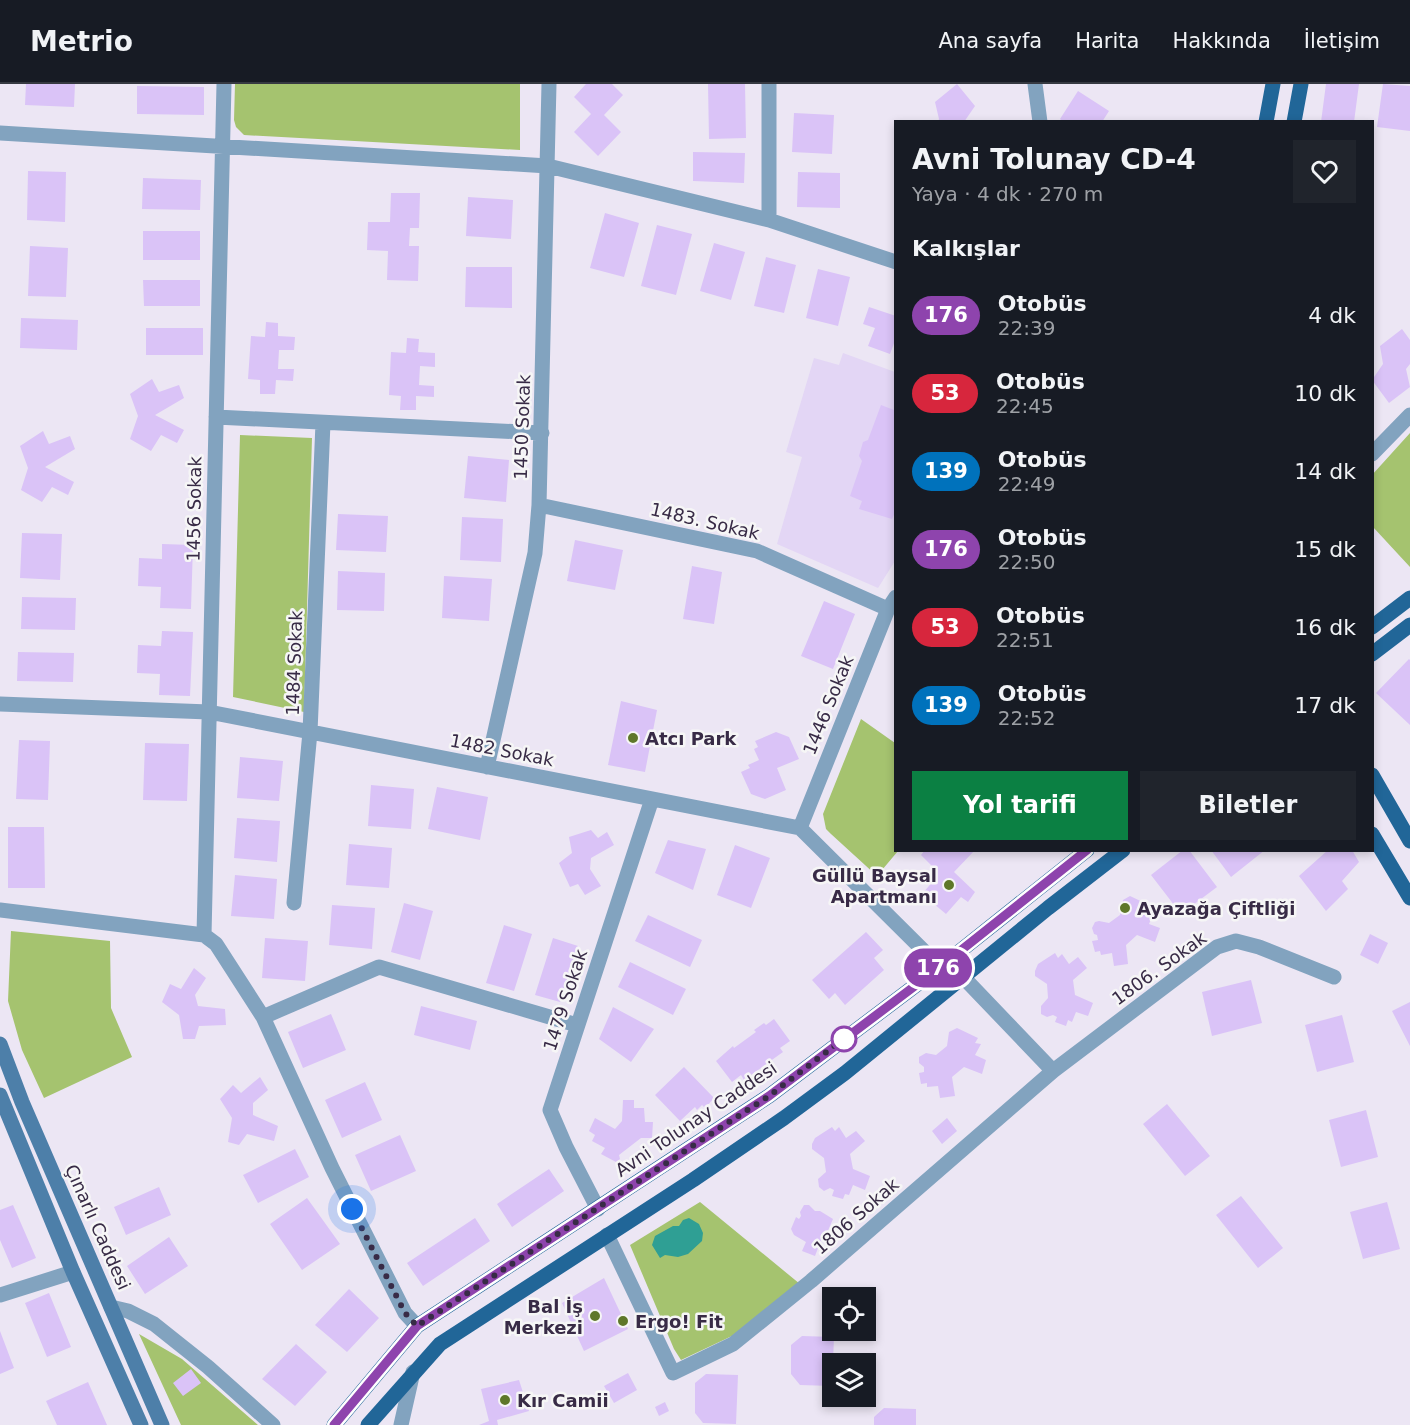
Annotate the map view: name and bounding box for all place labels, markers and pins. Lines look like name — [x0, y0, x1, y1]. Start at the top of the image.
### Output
place label: Atcı Park — [645, 728, 737, 749]
marker: Atcı Park — [626, 731, 640, 745]
place label: Güllü Baysal Apartmanı — [812, 865, 937, 907]
marker: Güllü Baysal Apartmanı — [942, 878, 956, 892]
place label: Ayazağa Çiftliği — [1137, 898, 1295, 919]
marker: Ayazağa Çiftliği — [1118, 901, 1132, 915]
unlabelled marker — [831, 1026, 857, 1052]
place label: Bal İş Merkezi — [504, 1296, 583, 1338]
marker: Bal İş Merkezi — [588, 1309, 602, 1323]
place label: Ergo! Fit — [635, 1311, 723, 1332]
marker: Ergo! Fit — [616, 1314, 630, 1328]
place label: Kır Camii — [517, 1390, 609, 1411]
marker: Kır Camii — [498, 1393, 512, 1407]

